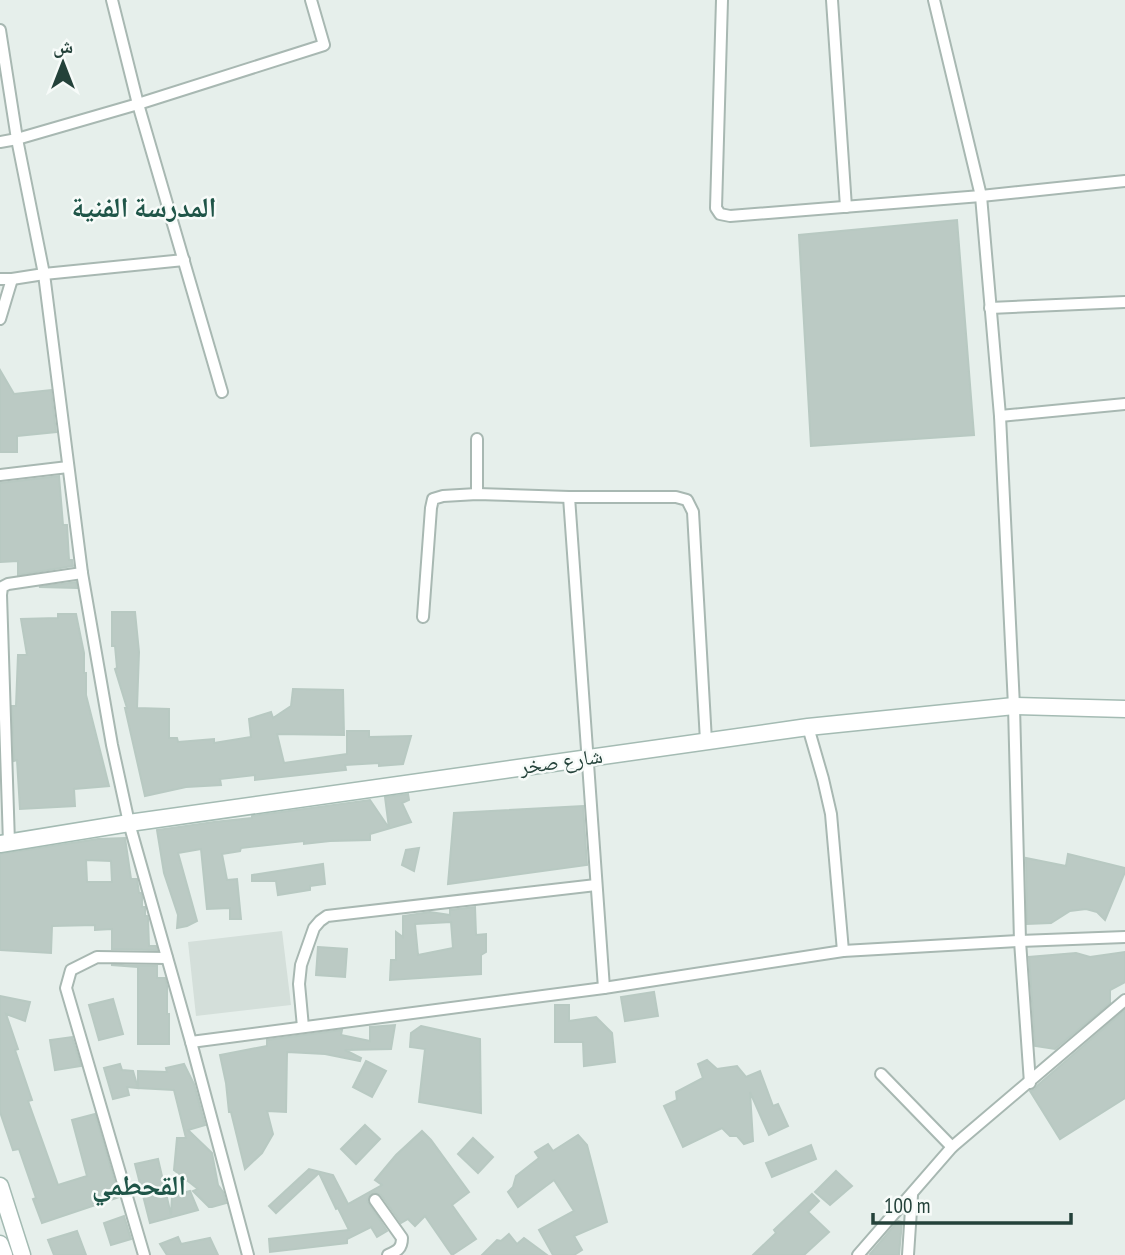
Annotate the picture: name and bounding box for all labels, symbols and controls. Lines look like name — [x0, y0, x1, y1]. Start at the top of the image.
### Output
north arrow — [28, 28, 98, 98]
text: ش — [53, 34, 73, 58]
district label: المدرسة الفنية — [72, 188, 217, 225]
street label: شارع صخر — [517, 742, 604, 780]
district label: القحطمي — [92, 1166, 186, 1207]
scale bar — [873, 1182, 1071, 1226]
text: 100 m — [884, 1192, 930, 1219]

